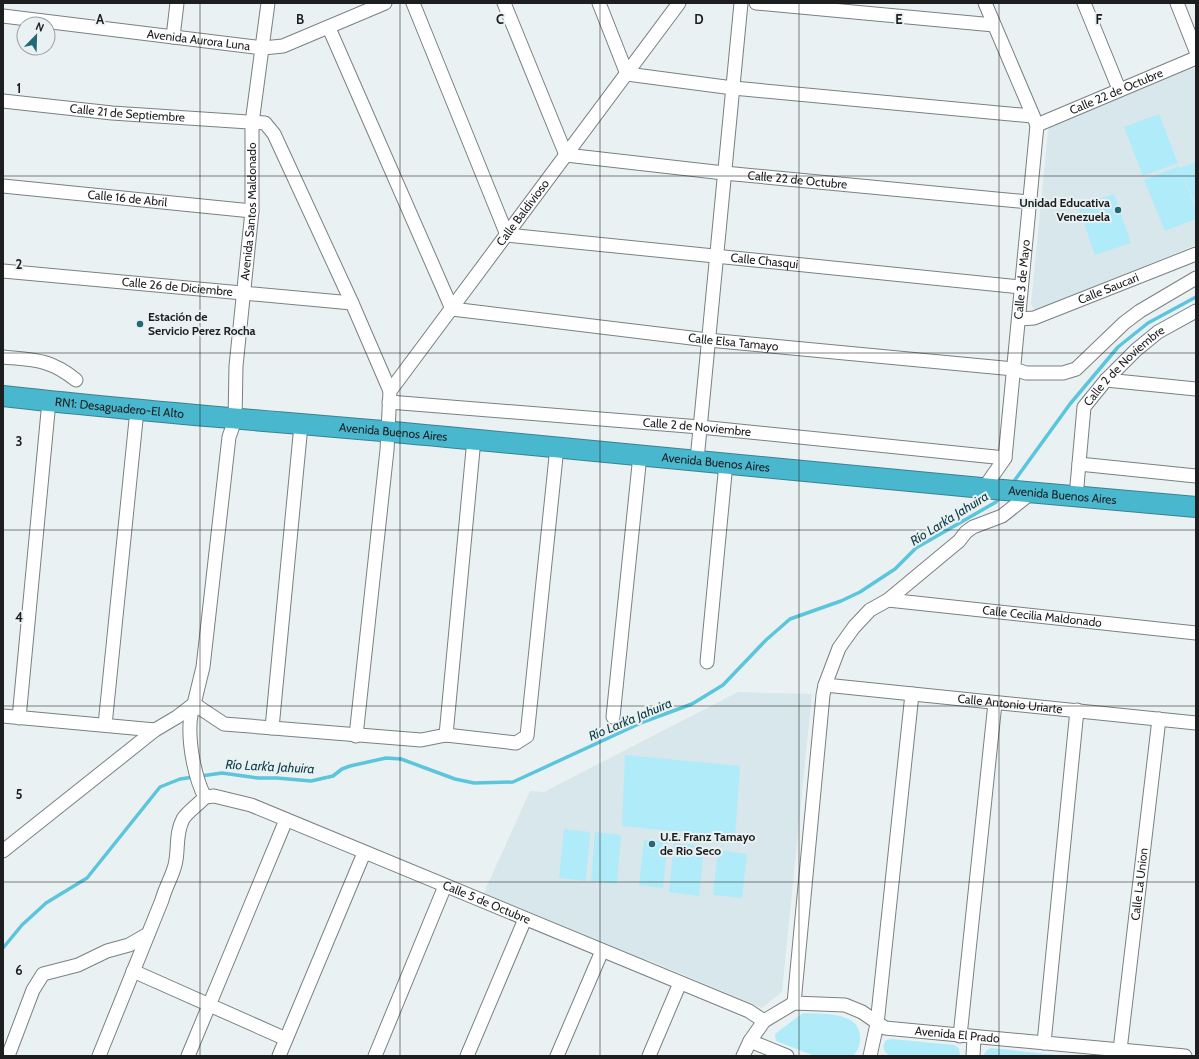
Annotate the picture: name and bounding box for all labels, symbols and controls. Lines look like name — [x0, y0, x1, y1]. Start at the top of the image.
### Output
text: A — [96, 11, 105, 27]
text: B — [296, 11, 304, 27]
text: C — [496, 11, 504, 27]
text: D — [694, 11, 704, 27]
text: E — [895, 11, 903, 27]
text: F — [1096, 11, 1103, 27]
north arrow — [16, 16, 56, 56]
text: N — [34, 19, 46, 35]
street label: Avenida Aurora Luna — [146, 26, 251, 53]
street label: Calle 22 de Octubre — [1067, 65, 1165, 117]
text: 1 — [17, 80, 21, 96]
street label: Calle 21 de Septiembre — [69, 100, 186, 125]
street label: Avenida Santos Maldonado — [237, 142, 259, 281]
street label: Calle 22 de Octubre — [747, 167, 848, 192]
street label: Calle Baldivioso — [493, 176, 552, 249]
street label: Calle 16 de Abril — [87, 187, 168, 209]
place label: Unidad Educativa Venezuela — [1019, 195, 1110, 224]
marker: Unidad Educativa Venezuela — [1113, 205, 1123, 215]
street label: Calle 3 de Mayo — [1010, 238, 1033, 320]
street label: Calle Chasqui — [730, 250, 799, 271]
text: 2 — [16, 256, 23, 272]
street label: Calle Saucari — [1076, 269, 1141, 307]
street label: Calle 26 de Diciembre — [121, 274, 233, 299]
place label: Estación de Servicio Perez Rocha — [148, 309, 256, 338]
marker: Estación de Servicio Perez Rocha — [135, 319, 145, 329]
street label: Calle 2 de Noviembre — [1080, 322, 1167, 409]
street label: Calle Elsa Tamayo — [687, 330, 780, 354]
street label: RN1: Desaguadero-El Alto — [54, 394, 185, 421]
street label: Calle 2 de Noviembre — [642, 414, 752, 439]
street label: Avenida Buenos Aires — [339, 419, 448, 444]
text: 3 — [15, 433, 23, 449]
street label: Avenida Buenos Aires — [661, 449, 771, 475]
street label: Avenida Buenos Aires — [1008, 482, 1117, 507]
water label: Río Lark’a Jahuira — [907, 488, 991, 548]
street label: Calle Cecilia Maldonado — [982, 602, 1103, 630]
text: 4 — [15, 609, 23, 625]
street label: Calle Antonio Uriarte — [957, 691, 1063, 716]
water label: Río Lark’a Jahuira — [586, 694, 674, 744]
water label: Río Lark’a Jahuira — [225, 756, 315, 776]
text: 5 — [16, 786, 23, 802]
place label: U.E. Franz Tamayo de Rio Seco — [660, 829, 756, 858]
marker: U.E. Franz Tamayo de Rio Seco — [647, 839, 657, 849]
street label: Calle La Union — [1127, 847, 1151, 921]
street label: Calle 5 de Octubre — [440, 877, 533, 927]
text: 6 — [15, 962, 23, 978]
street label: Avenida El Prado — [914, 1023, 1001, 1046]

